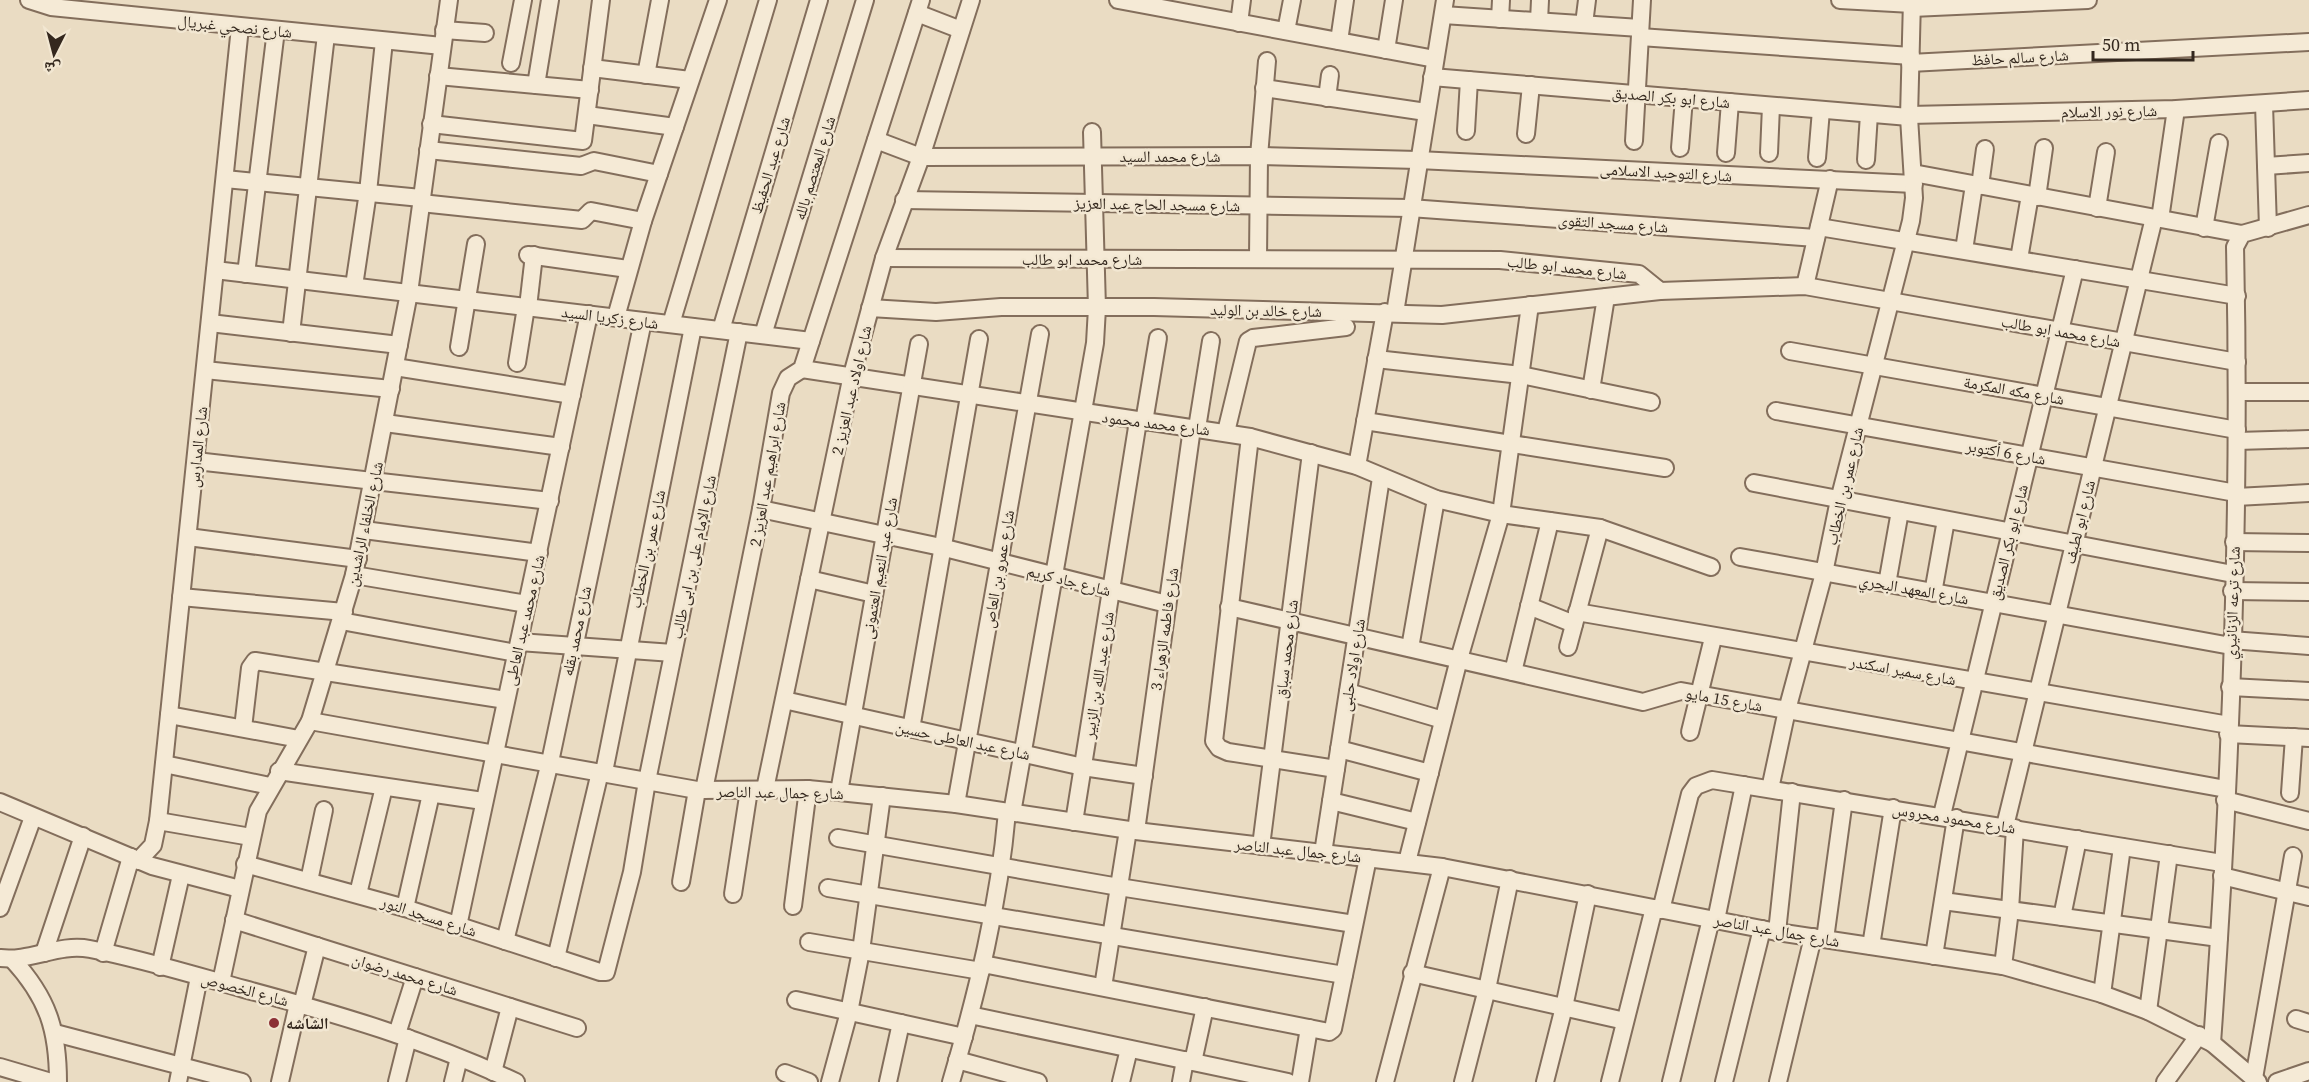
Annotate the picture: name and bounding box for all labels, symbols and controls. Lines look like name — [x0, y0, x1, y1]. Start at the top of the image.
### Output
street label: شارع نصحي غبريال — [177, 9, 293, 45]
north arrow — [24, 24, 84, 84]
scale bar — [2093, 24, 2194, 62]
text: 50 m — [2102, 32, 2140, 57]
street label: شارع سالم حافظ — [1971, 43, 2069, 71]
text: ش — [43, 57, 62, 81]
street label: شارع ابو بكر الصديق — [1611, 81, 1731, 113]
street label: شارع نور الاسلام — [2061, 99, 2157, 123]
street label: شارع المعتصم بالله — [788, 113, 840, 223]
street label: شارع عبد الحفيظ — [745, 114, 795, 216]
street label: شارع محمد السيد — [1119, 145, 1221, 167]
street label: شارع التوحيد الاسلامى — [1599, 158, 1733, 186]
street label: شارع مسجد الحاج عبد العزيز — [1073, 192, 1240, 216]
street label: شارع مسجد التقوى — [1557, 208, 1669, 238]
street label: شارع محمد ابو طالب — [1022, 248, 1142, 270]
street label: شارع محمد ابو طالب — [1506, 250, 1628, 284]
street label: شارع خالد بن الوليد — [1210, 298, 1322, 322]
street label: شارع زكريا السيد — [560, 300, 660, 334]
street label: شارع محمد ابو طالب — [2000, 310, 2122, 352]
street label: شارع اولاد عبد العزيز 2 — [825, 323, 877, 457]
street label: شارع مكه المكرمة — [1962, 370, 2066, 410]
street label: شارع ابراهيم عبد العزيز 2 — [743, 400, 791, 548]
street label: شارع المدارس — [182, 405, 212, 489]
street label: شارع محمد محمود — [1101, 405, 1211, 441]
street label: شارع عمر بن الخطاب — [1820, 425, 1868, 547]
street label: شارع 6 أكتوبر — [1963, 434, 2048, 470]
street label: شارع الخلفاء الراشدين — [340, 459, 388, 589]
street label: شارع الإمام على بن ابى طالب — [665, 473, 721, 641]
street label: شارع ابو لطيف — [2058, 478, 2100, 566]
street label: شارع ابو بكر الصديق — [1983, 482, 2033, 602]
street label: شارع عمر بن الخطاب — [624, 488, 670, 610]
street label: شارع عبد النعيم العتمونى — [856, 495, 902, 641]
street label: شارع عمرو بن العاص — [977, 508, 1019, 630]
street label: شارع ترعه الزنانيري — [2219, 546, 2247, 660]
street label: شارع محمد عبد العاطى — [498, 552, 550, 688]
street label: شارع جاد كريم — [1025, 559, 1113, 601]
street label: شارع فاطمه الزهراء 3 — [1144, 566, 1184, 692]
street label: شارع المعهد البحري — [1857, 569, 1971, 611]
street label: شارع محمد بقله — [556, 584, 596, 678]
street label: شارع محمد سباق — [1269, 598, 1303, 700]
street label: شارع عبد الله بن الزبير — [1077, 610, 1119, 741]
street label: شارع اولاد حلبى — [1334, 617, 1370, 713]
street label: شارع سمير اسكندر — [1847, 650, 1958, 690]
street label: شارع 15 مايو — [1684, 681, 1764, 717]
street label: شارع عبد العاطى حسين — [894, 715, 1032, 765]
street label: شارع جمال عبد الناصر — [715, 780, 844, 804]
street label: شارع محمود محروس — [1891, 797, 2017, 839]
street label: شارع جمال عبد الناصر — [1233, 832, 1362, 868]
street label: شارع مسجد النور — [377, 890, 480, 942]
street label: شارع جمال عبد الناصر — [1711, 908, 1842, 952]
street label: شارع محمد رضوان — [349, 947, 461, 1001]
street label: شارع الخصوص — [199, 967, 291, 1011]
place label: الشاشه — [286, 1012, 328, 1034]
marker: الشاشه — [267, 1016, 281, 1030]

